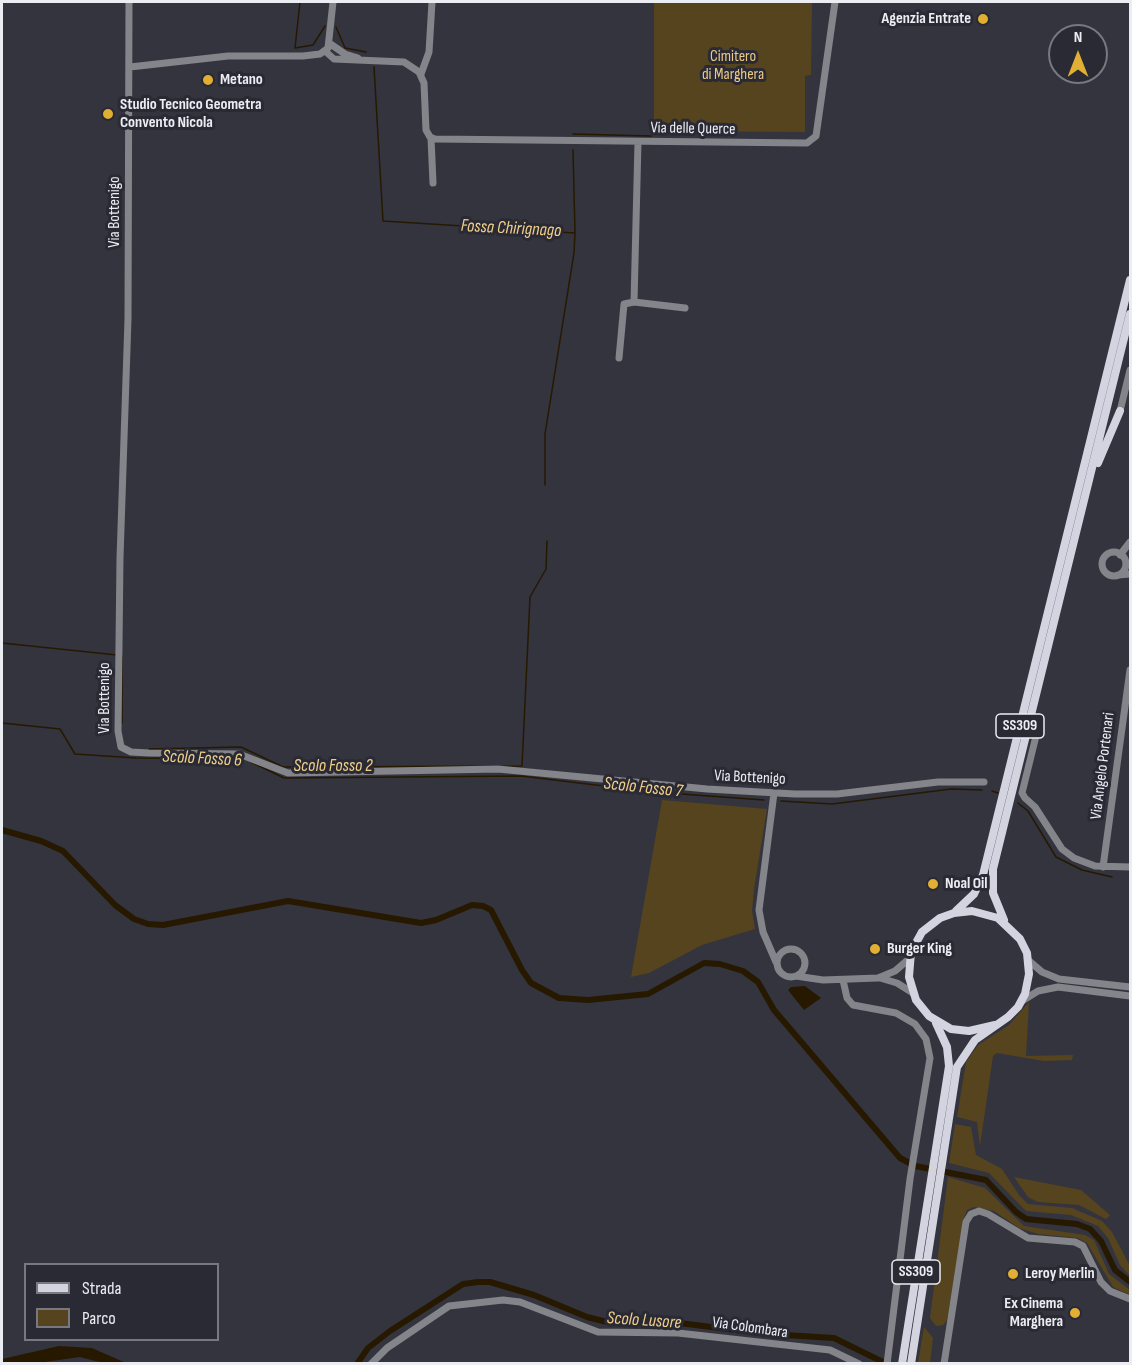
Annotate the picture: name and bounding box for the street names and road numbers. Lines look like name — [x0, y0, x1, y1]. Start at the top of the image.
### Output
street label: Via delle Querce — [650, 119, 736, 139]
street label: Via Bottenigo — [105, 176, 125, 248]
street label: Via Bottenigo — [95, 662, 115, 734]
street label: Via Angelo Portenari — [1087, 711, 1119, 821]
road number: SS309 — [996, 714, 1044, 738]
street label: Via Bottenigo — [714, 767, 786, 789]
road number: SS309 — [892, 1260, 940, 1284]
street label: Via Colombara — [711, 1313, 789, 1343]

